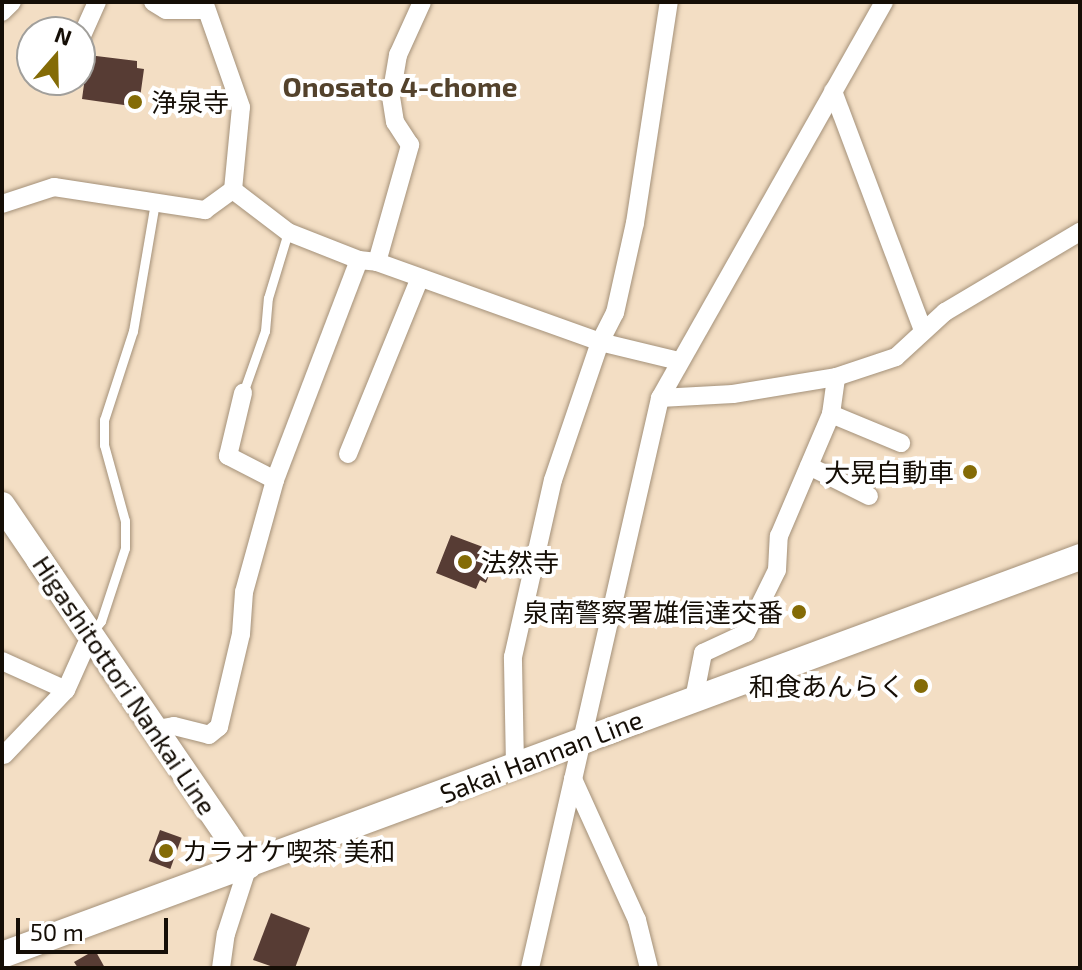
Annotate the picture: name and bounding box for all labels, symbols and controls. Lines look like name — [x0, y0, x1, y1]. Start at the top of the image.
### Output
north arrow — [16, 16, 96, 96]
text: N — [52, 20, 75, 50]
district label: Onosato 4-chome — [283, 69, 517, 103]
place label: 浄泉寺 — [151, 86, 229, 118]
marker: 浄泉寺 — [126, 93, 144, 111]
place label: 大晃自動車 — [824, 456, 954, 488]
marker: 大晃自動車 — [961, 463, 979, 481]
place label: 法然寺 — [481, 546, 559, 578]
street label: Higashitottori Nankai Line — [27, 550, 223, 820]
marker: 法然寺 — [456, 553, 474, 571]
place label: 泉南警察署雄信達交番 — [523, 596, 783, 628]
marker: 泉南警察署雄信達交番 — [790, 603, 808, 621]
place label: 和食あんらく — [749, 670, 905, 702]
marker: 和食あんらく — [912, 677, 930, 695]
street label: Sakai Hannan Line — [435, 703, 647, 809]
place label: カラオケ喫茶 美和 — [182, 835, 396, 867]
marker: カラオケ喫茶 美和 — [157, 842, 175, 860]
scale bar — [20, 902, 172, 952]
text: 50 m — [30, 917, 84, 946]

